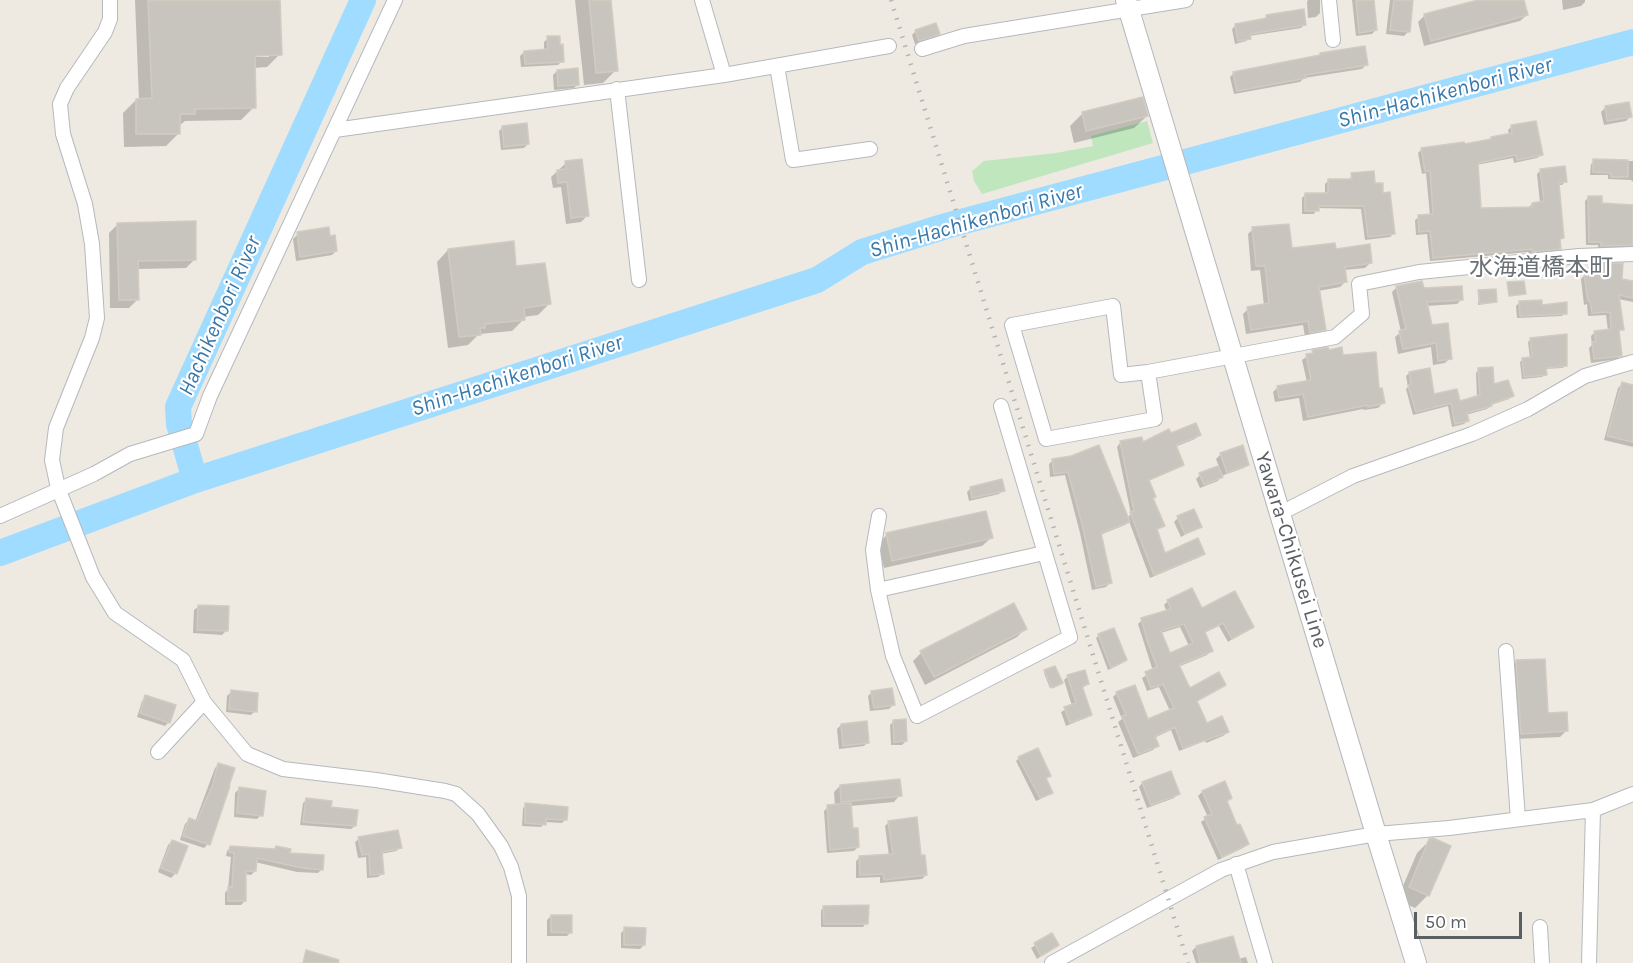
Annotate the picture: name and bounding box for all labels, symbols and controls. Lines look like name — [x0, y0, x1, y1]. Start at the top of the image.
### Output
water label: Shin-Hachikenbori River — [1335, 52, 1555, 134]
water label: Shin-Hachikenbori River — [866, 178, 1086, 264]
water label: Hachikenbori River — [173, 232, 267, 400]
district label: 水海道橋本町 — [1469, 254, 1613, 282]
water label: Shin-Hachikenbori River — [408, 329, 626, 423]
street label: Yawara-Chikusei Line — [1249, 449, 1333, 651]
scale bar — [1417, 900, 1525, 938]
text: 50 m — [1425, 911, 1467, 933]

